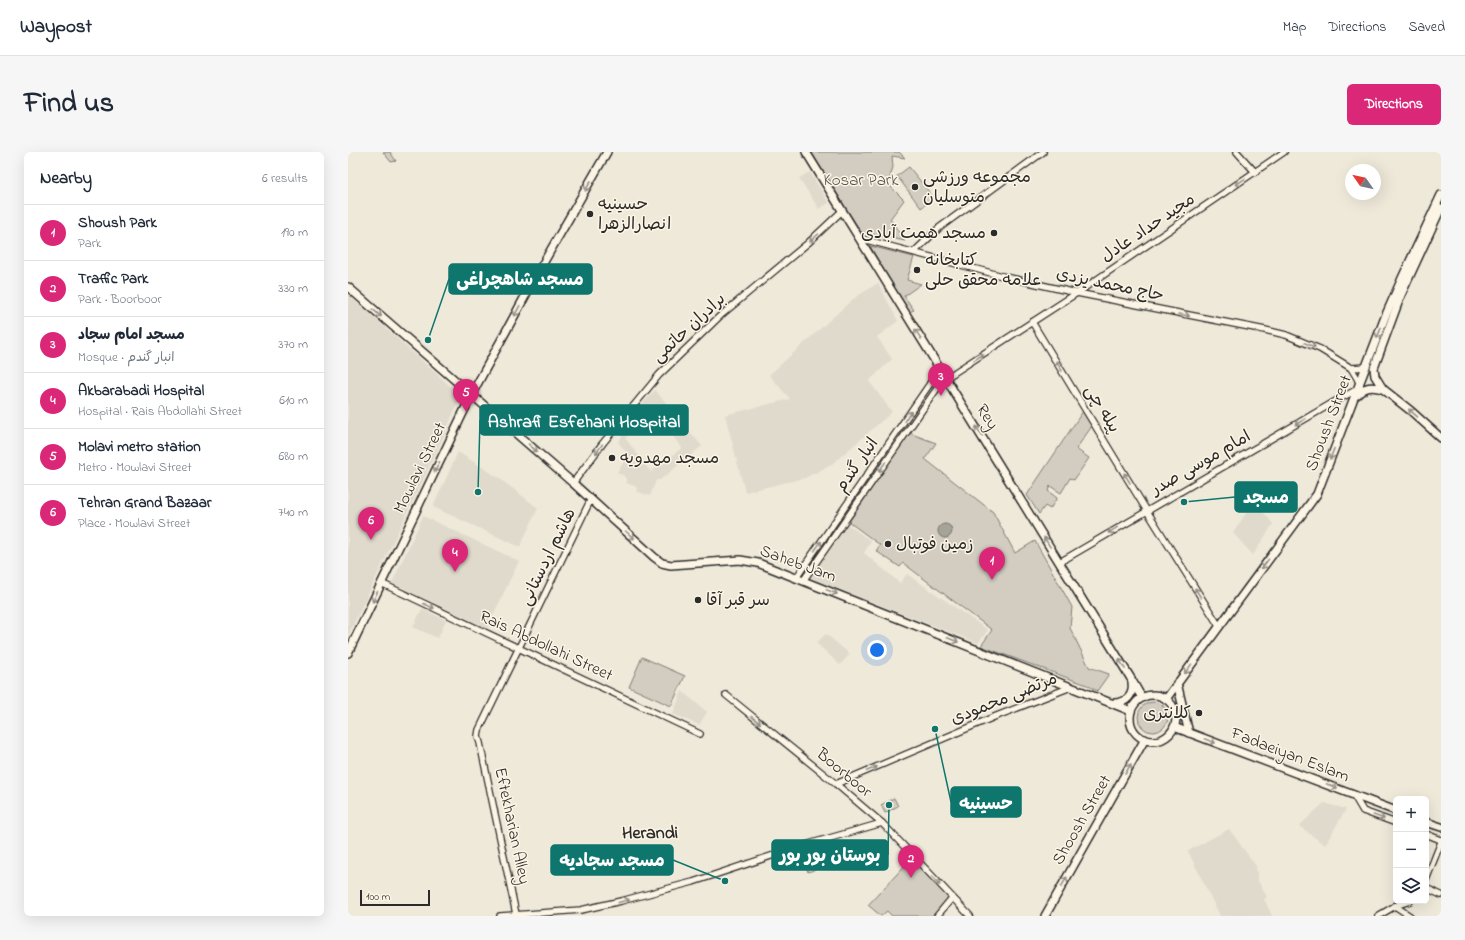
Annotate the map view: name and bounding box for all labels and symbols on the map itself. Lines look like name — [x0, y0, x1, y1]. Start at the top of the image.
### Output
north arrow — [1345, 164, 1381, 200]
place label: مجموعه ورزشی متوسلیان — [923, 165, 1031, 210]
park label: Kosar Park — [823, 168, 899, 193]
one-way arrow — [1235, 178, 1246, 186]
one-way arrow — [584, 180, 592, 192]
marker: مجموعه ورزشی متوسلیان — [910, 182, 920, 192]
street label: مجید حداد عادل — [1096, 187, 1200, 269]
place label: حسینیه انصارالزهرا — [598, 192, 671, 237]
marker: حسینیه انصارالزهرا — [585, 209, 595, 219]
place label: مسجد همت آبادی — [861, 221, 986, 246]
marker: مسجد همت آبادی — [989, 228, 999, 238]
one-way arrow — [808, 233, 819, 242]
place label: کتابخانه علامه محقق حلی — [925, 248, 1042, 293]
street label: حاج محمد یزدی — [1054, 261, 1166, 309]
callout: مسجد شاهچراغی — [449, 264, 592, 294]
marker: کتابخانه علامه محقق حلی — [912, 265, 922, 275]
text: مسجد شاهچراغی — [456, 268, 584, 294]
street label: برادران حاتمی — [646, 287, 732, 369]
one-way arrow — [513, 305, 521, 317]
one-way arrow — [372, 309, 382, 318]
one-way arrow — [1177, 311, 1190, 319]
one-way arrow — [1375, 326, 1383, 338]
one-way arrow — [914, 328, 923, 339]
one-way arrow — [1303, 342, 1315, 349]
one-way arrow — [973, 353, 984, 361]
one-way arrow — [1055, 360, 1063, 372]
pin: 3 — [928, 363, 954, 396]
street label: Shoush Street — [1299, 371, 1359, 475]
pin: 5 — [453, 379, 479, 412]
street label: پیله چی — [1078, 380, 1126, 438]
street label: Rey — [969, 399, 1005, 435]
callout: Ashrafi Esfehani Hospital — [480, 405, 688, 435]
one-way arrow — [1408, 408, 1418, 418]
text: Ashrafi Esfehani Hospital — [488, 410, 680, 436]
one-way arrow — [904, 411, 912, 422]
street label: Mowlavi Street — [387, 418, 453, 518]
one-way arrow — [1294, 418, 1306, 426]
street label: امام موسی صدر — [1145, 424, 1256, 503]
one-way arrow — [974, 425, 982, 437]
street label: انبار گندم — [829, 432, 885, 498]
one-way arrow — [527, 443, 537, 452]
one-way arrow — [595, 443, 603, 454]
place label: مسجد مهدویه — [620, 446, 719, 471]
one-way arrow — [1328, 448, 1336, 460]
marker: مسجد مهدویه — [607, 453, 617, 463]
one-way arrow — [433, 461, 440, 473]
one-way arrow — [878, 461, 886, 472]
one-way arrow — [1122, 472, 1130, 484]
callout: مسجد — [1235, 482, 1297, 512]
text: مسجد — [1243, 486, 1289, 512]
street label: هاشم اردستانی — [514, 504, 582, 610]
pin: 6 — [358, 507, 384, 540]
one-way arrow — [1107, 527, 1119, 535]
one-way arrow — [625, 530, 635, 539]
place label: زمین فوتبال — [896, 532, 974, 557]
one-way arrow — [1042, 536, 1050, 548]
pin: 4 — [442, 539, 468, 572]
street label: Saheb Jam — [756, 539, 840, 589]
marker: زمین فوتبال — [883, 539, 893, 549]
one-way arrow — [814, 541, 822, 552]
pin: 1 — [979, 547, 1005, 580]
one-way arrow — [1261, 558, 1269, 569]
one-way arrow — [1194, 587, 1202, 599]
place label: سر قبر آقا — [706, 588, 770, 613]
one-way arrow — [826, 589, 838, 597]
one-way arrow — [371, 590, 378, 602]
marker: سر قبر آقا — [693, 595, 703, 605]
one-way arrow — [423, 603, 435, 610]
street label: Rais Abdollahi Street — [475, 604, 617, 688]
one-way arrow — [947, 636, 959, 644]
your location — [867, 640, 887, 660]
one-way arrow — [1118, 658, 1126, 670]
one-way arrow — [1184, 663, 1192, 674]
street label: مرتضی محمودی — [947, 666, 1061, 732]
place label: کلانتری — [1143, 701, 1191, 726]
marker: کلانتری — [1194, 708, 1204, 718]
one-way arrow — [751, 715, 762, 724]
street label: Fadaeiyan Eslam — [1226, 721, 1353, 790]
one-way arrow — [1204, 737, 1216, 745]
street label: Boorboor — [810, 741, 878, 804]
one-way arrow — [1125, 763, 1133, 775]
one-way arrow — [866, 764, 878, 772]
street label: Eftekharian Alley — [486, 765, 537, 887]
street label: Shoosh Street — [1046, 770, 1118, 870]
one-way arrow — [1325, 783, 1337, 791]
callout: حسینیه — [951, 787, 1021, 817]
text: حسینیه — [959, 792, 1013, 818]
one-way arrow — [1373, 814, 1385, 822]
district label: Herandi — [622, 821, 678, 847]
callout: بوستان بور بور — [772, 840, 888, 870]
text: بوستان بور بور — [778, 844, 880, 870]
callout: مسجد سجادیه — [551, 845, 673, 875]
pin: 2 — [898, 845, 924, 878]
text: مسجد سجادیه — [559, 849, 665, 875]
one-way arrow — [931, 876, 941, 886]
one-way arrow — [1061, 876, 1069, 888]
scale bar — [360, 888, 430, 907]
one-way arrow — [617, 896, 630, 904]

